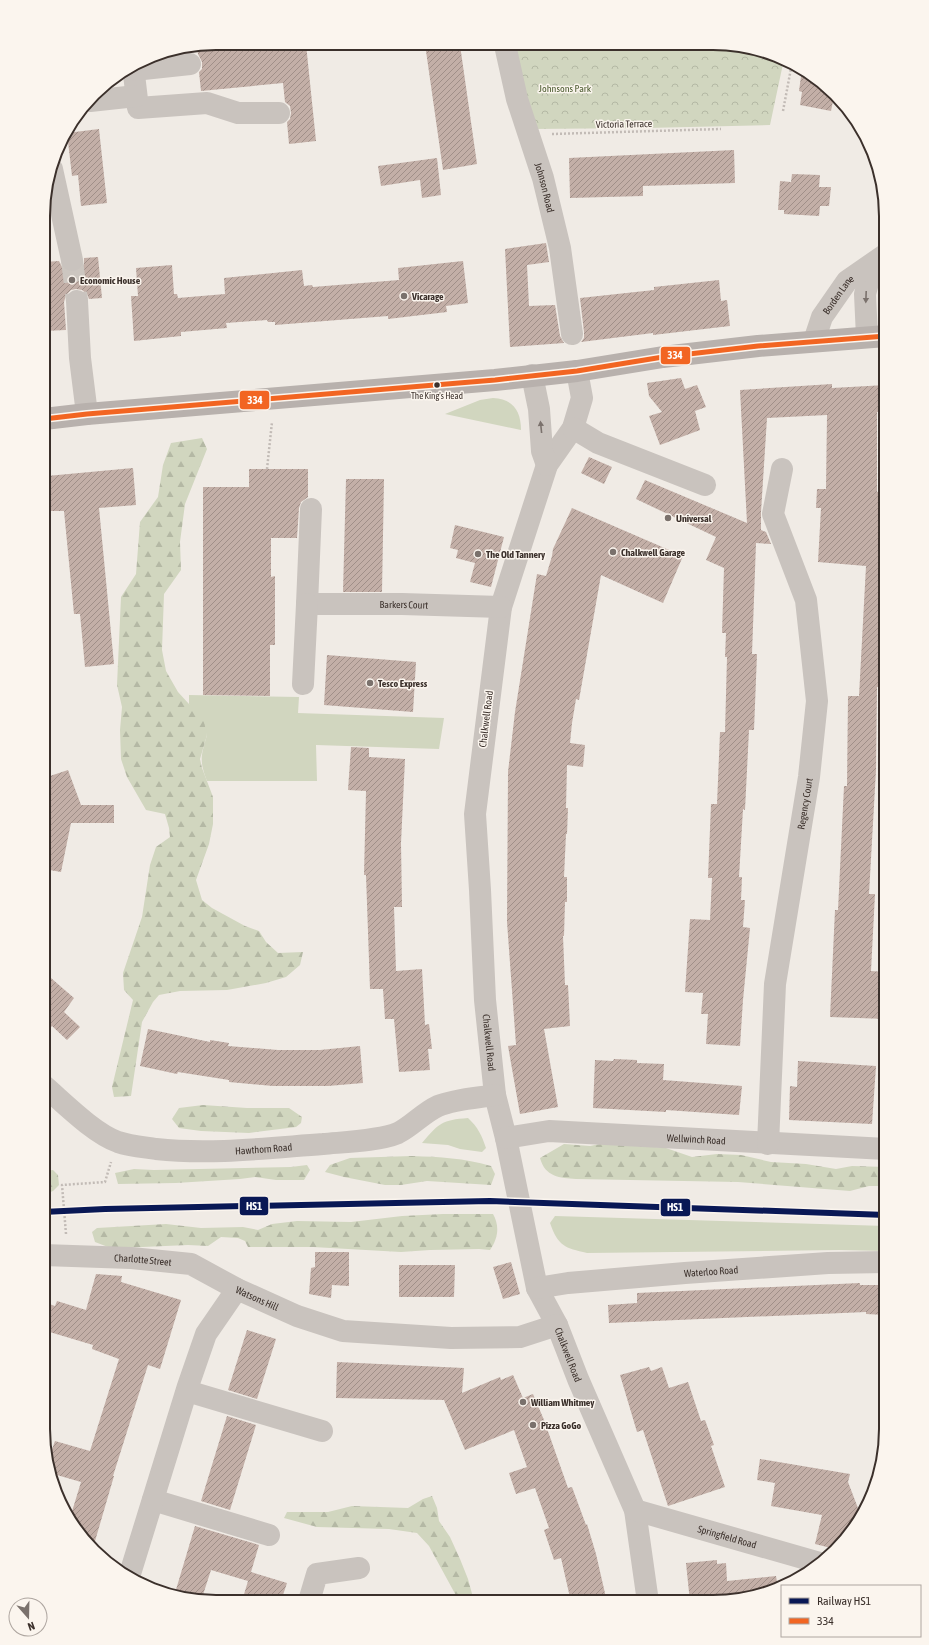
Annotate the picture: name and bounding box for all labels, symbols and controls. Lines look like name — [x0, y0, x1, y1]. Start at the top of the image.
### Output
park label: Johnsons Park — [539, 83, 592, 94]
street label: Victoria Terrace — [596, 118, 653, 130]
street label: Johnson Road — [533, 161, 557, 214]
street label: Borden Lane — [820, 272, 856, 316]
marker: Economic House — [67, 275, 77, 285]
place label: Economic House — [80, 275, 141, 286]
marker: Vicarage — [399, 291, 409, 301]
place label: Vicarage — [411, 291, 444, 302]
one-way arrow — [863, 291, 869, 304]
line badge: 334 — [660, 346, 691, 365]
text: 334 — [667, 349, 683, 361]
marker: The King's Head — [432, 380, 442, 390]
line badge: 334 — [239, 390, 270, 410]
place label: The King's Head — [411, 391, 463, 401]
text: 334 — [247, 394, 263, 406]
one-way arrow — [537, 421, 544, 433]
marker: Universal — [663, 513, 673, 523]
place label: Universal — [676, 513, 712, 524]
marker: Chalkwell Garage — [608, 547, 618, 557]
place label: Chalkwell Garage — [621, 547, 686, 558]
marker: The Old Tannery — [473, 549, 483, 559]
place label: The Old Tannery — [486, 549, 546, 560]
street label: Barkers Court — [380, 598, 429, 610]
marker: Tesco Express — [365, 678, 375, 688]
place label: Tesco Express — [378, 678, 428, 689]
street label: Chalkwell Road — [477, 690, 495, 748]
street label: Regency Court — [795, 777, 814, 830]
street label: Chalkwell Road — [481, 1014, 498, 1072]
street label: Wellwinch Road — [667, 1132, 726, 1146]
street label: Hawthorn Road — [235, 1141, 293, 1156]
line badge: HS1 — [239, 1196, 269, 1216]
line badge: HS1 — [660, 1198, 691, 1217]
text: HS1 — [246, 1200, 262, 1212]
text: HS1 — [667, 1201, 683, 1213]
street label: Charlotte Street — [114, 1252, 172, 1268]
street label: Waterloo Road — [684, 1264, 739, 1279]
street label: Watsons Hill — [234, 1284, 281, 1313]
street label: Chalkwell Road — [553, 1326, 584, 1384]
marker: William Whitmey — [518, 1397, 528, 1407]
place label: William Whitmey — [530, 1397, 595, 1408]
marker: Pizza GoGo — [528, 1420, 538, 1430]
place label: Pizza GoGo — [541, 1420, 582, 1431]
street label: Springfield Road — [697, 1523, 758, 1550]
legend — [781, 1585, 921, 1637]
text: Railway HS1 — [817, 1594, 872, 1608]
north arrow — [8, 1597, 48, 1637]
text: 334 — [817, 1614, 834, 1628]
text: N — [26, 1620, 37, 1633]

